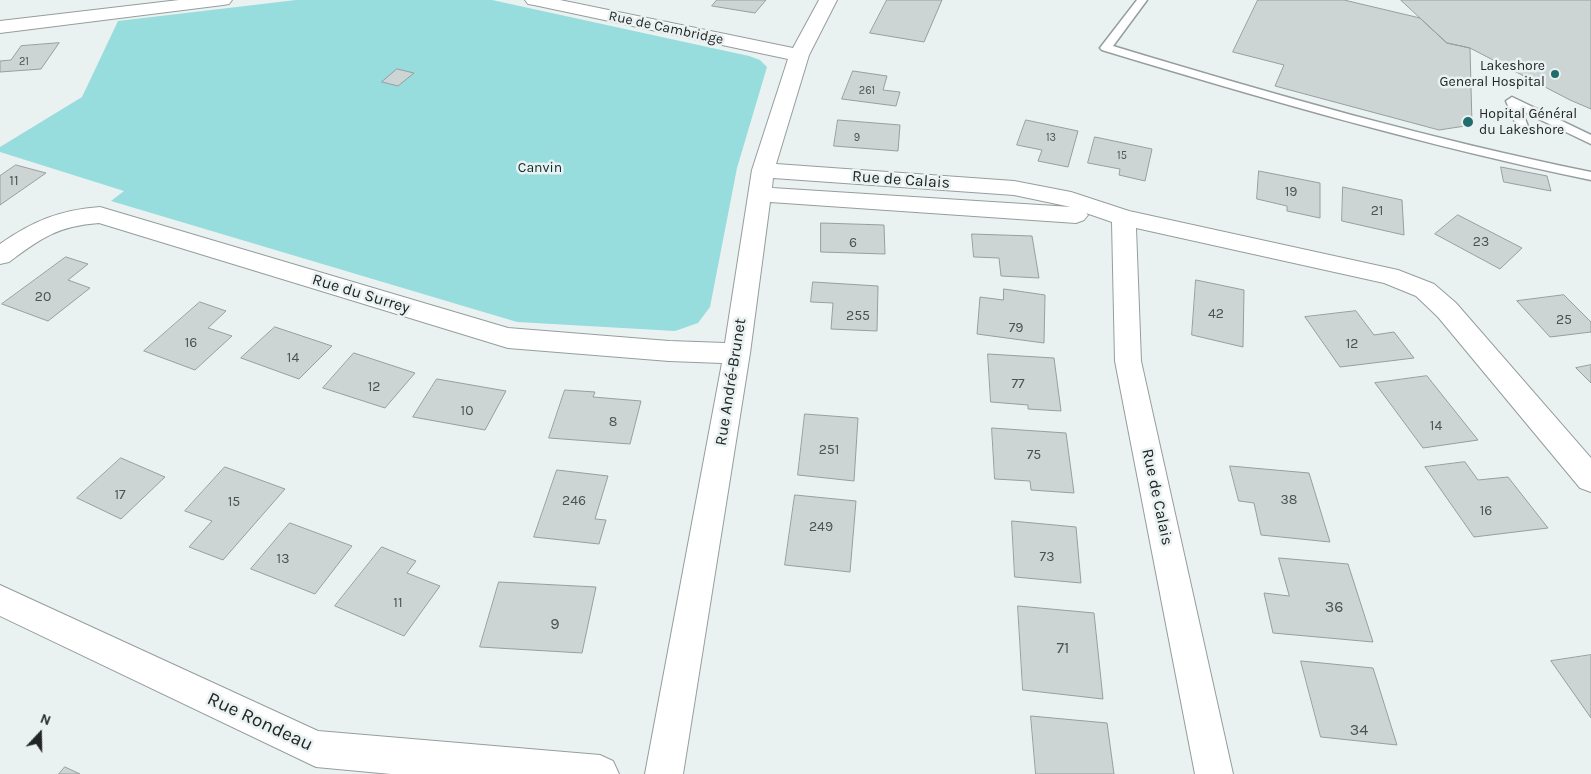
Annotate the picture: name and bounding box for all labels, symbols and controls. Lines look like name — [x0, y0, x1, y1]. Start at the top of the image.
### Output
street label: Rue de Cambridge — [607, 8, 725, 48]
house number: 21 — [19, 55, 29, 69]
place label: Lakeshore General Hospital — [1440, 58, 1545, 90]
marker: Lakeshore General Hospital — [1549, 68, 1561, 80]
house number: 261 — [859, 84, 875, 98]
place label: Hopital Général du Lakeshore — [1479, 106, 1577, 138]
marker: Hopital Général du Lakeshore — [1461, 115, 1475, 129]
house number: 9 — [854, 131, 860, 145]
house number: 13 — [1046, 131, 1056, 145]
house number: 15 — [1117, 149, 1127, 163]
park label: Canvin — [518, 160, 562, 176]
street label: Rue de Calais — [851, 167, 951, 193]
house number: 11 — [9, 173, 19, 189]
house number: 19 — [1285, 184, 1297, 200]
house number: 21 — [1371, 203, 1383, 219]
house number: 23 — [1473, 234, 1489, 250]
house number: 6 — [849, 235, 857, 251]
street label: Rue du Surrey — [310, 270, 412, 318]
house number: 20 — [35, 289, 51, 305]
house number: 42 — [1208, 306, 1224, 322]
house number: 255 — [846, 308, 870, 324]
house number: 25 — [1556, 312, 1572, 328]
street label: Rue André-Brunet — [711, 317, 751, 447]
house number: 79 — [1009, 320, 1023, 336]
house number: 16 — [185, 335, 197, 351]
house number: 12 — [1346, 336, 1358, 352]
house number: 14 — [287, 350, 299, 366]
house number: 77 — [1011, 376, 1025, 392]
house number: 12 — [368, 379, 380, 395]
house number: 10 — [461, 403, 473, 419]
house number: 8 — [609, 414, 617, 430]
house number: 14 — [1430, 418, 1442, 434]
house number: 251 — [819, 442, 839, 458]
house number: 75 — [1027, 447, 1041, 463]
street label: Rue de Calais — [1137, 447, 1177, 547]
house number: 17 — [114, 487, 126, 503]
house number: 38 — [1281, 492, 1297, 508]
house number: 246 — [562, 493, 586, 509]
house number: 15 — [228, 494, 240, 510]
house number: 16 — [1480, 503, 1492, 519]
house number: 249 — [809, 519, 833, 535]
house number: 73 — [1040, 549, 1054, 565]
house number: 13 — [277, 551, 289, 567]
house number: 11 — [393, 595, 403, 611]
house number: 36 — [1325, 597, 1343, 617]
house number: 9 — [550, 614, 560, 634]
house number: 71 — [1057, 638, 1069, 658]
street label: Rue Rondeau — [204, 688, 316, 756]
north arrow — [15, 709, 65, 759]
text: N — [38, 710, 53, 729]
house number: 34 — [1350, 720, 1368, 740]

